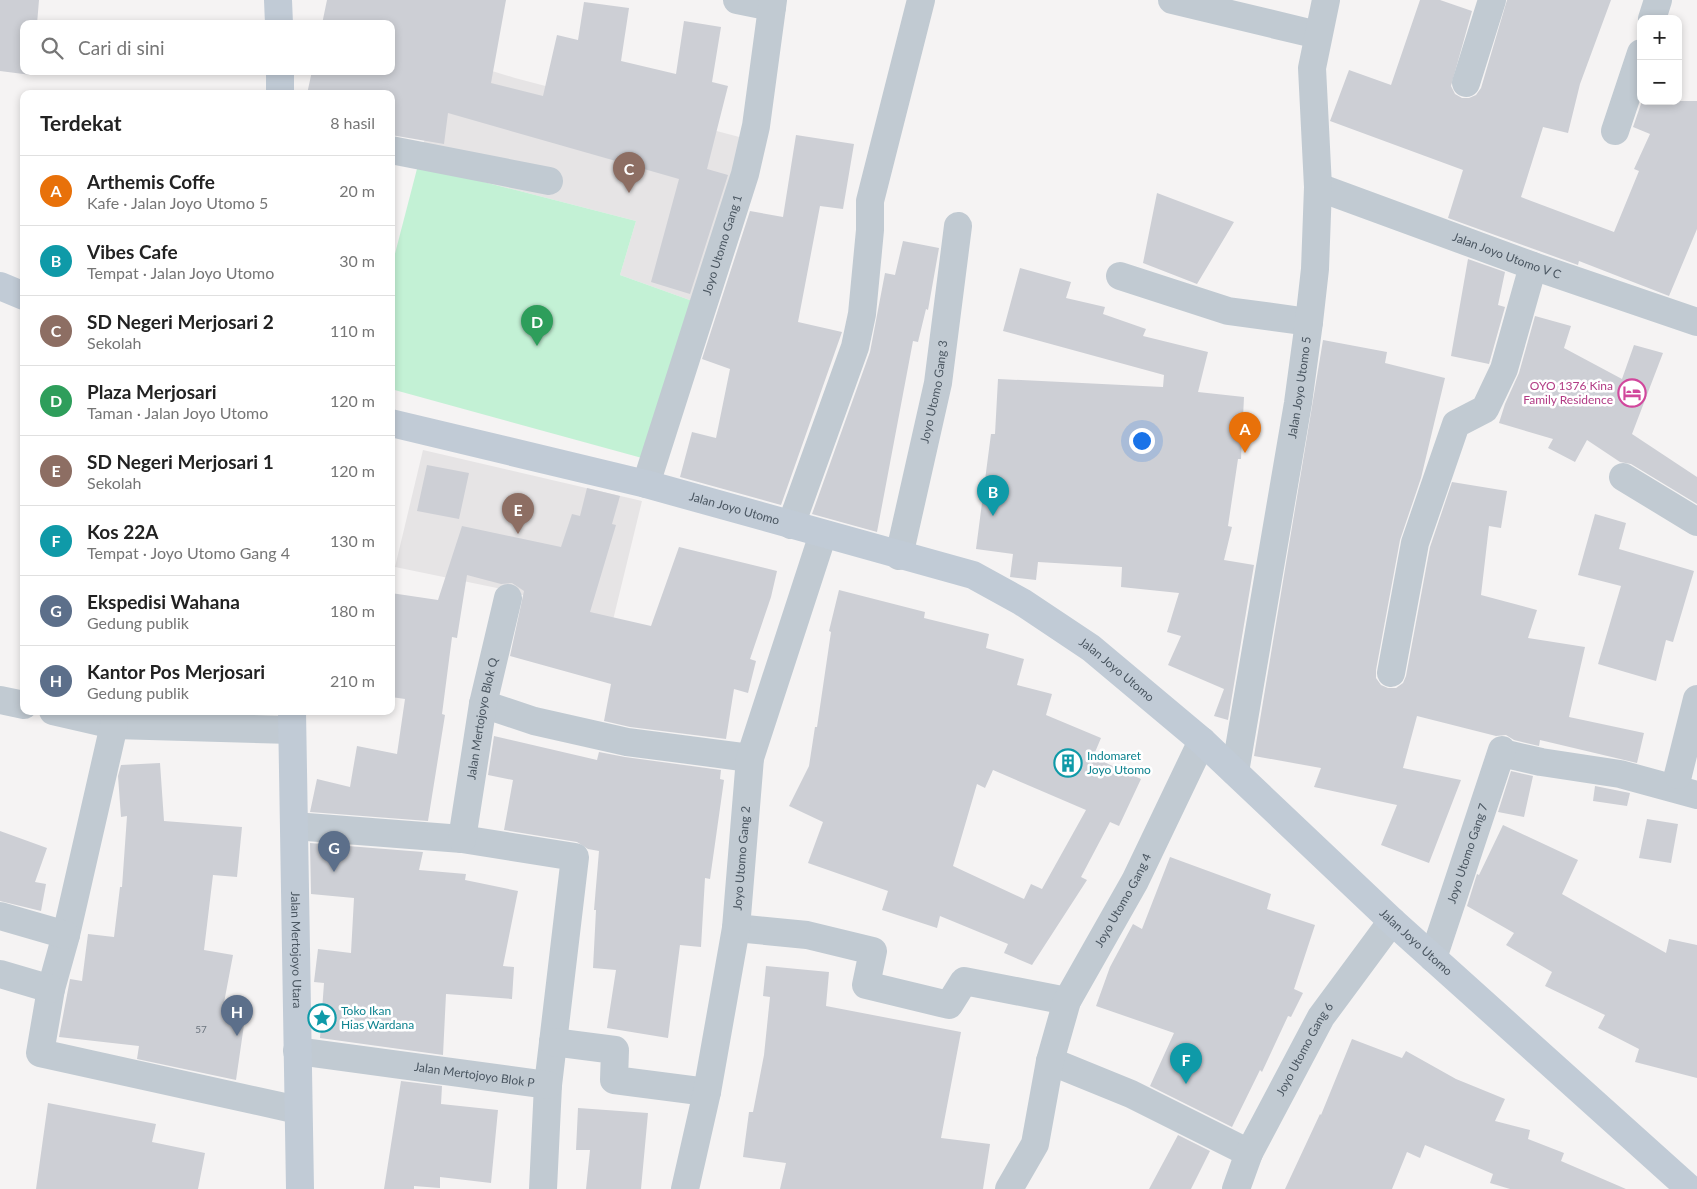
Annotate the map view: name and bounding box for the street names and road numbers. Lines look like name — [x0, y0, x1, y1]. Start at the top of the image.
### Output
street label: Joyo Utomo Gang 1 — [699, 193, 745, 297]
street label: Jalan Joyo Utomo V C — [1451, 229, 1563, 282]
street label: Jalan Joyo Utomo 5 — [1284, 335, 1314, 440]
street label: Joyo Utomo Gang 3 — [917, 339, 950, 445]
street label: Jalan Joyo Utomo — [688, 488, 782, 528]
street label: Jalan Joyo Utomo — [1076, 634, 1158, 705]
street label: Jalan Mertojoyo Blok Q — [463, 656, 501, 781]
street label: Joyo Utomo Gang 7 — [1444, 801, 1491, 905]
street label: Joyo Utomo Gang 2 — [729, 805, 753, 911]
street label: Joyo Utomo Gang 4 — [1091, 851, 1154, 950]
street label: Jalan Mertojoyo Utara — [288, 891, 305, 1009]
street label: Jalan Joyo Utomo — [1377, 905, 1456, 979]
street label: Joyo Utomo Gang 6 — [1273, 999, 1336, 1098]
street label: Jalan Mertojoyo Blok P — [413, 1059, 536, 1090]

